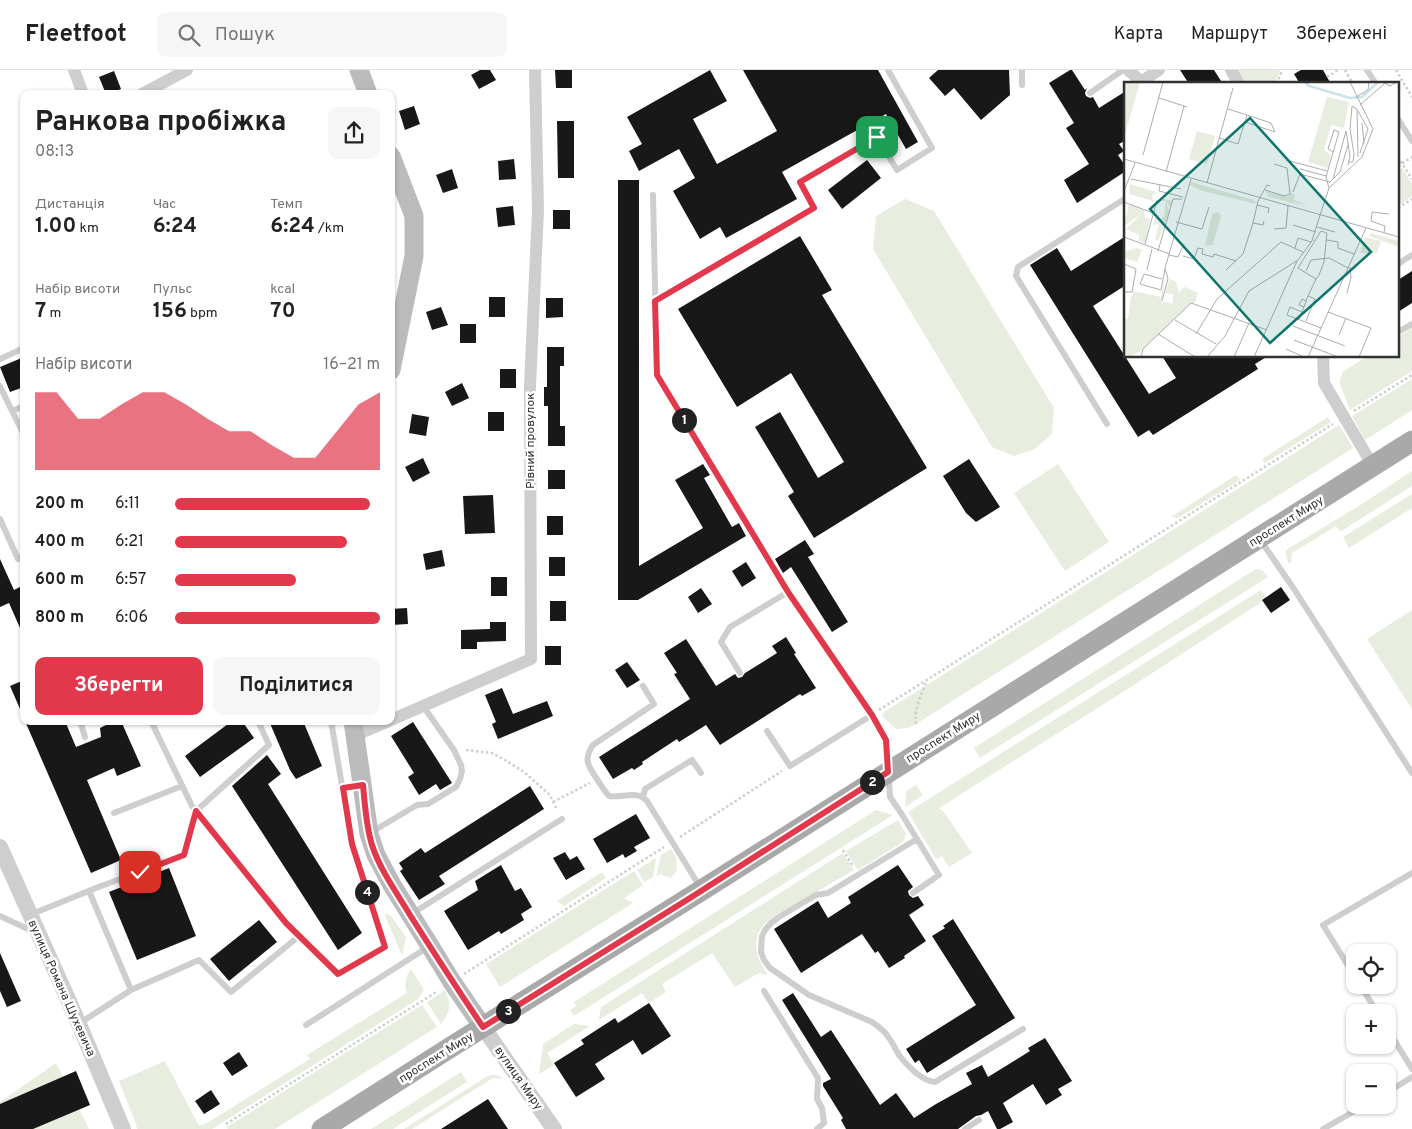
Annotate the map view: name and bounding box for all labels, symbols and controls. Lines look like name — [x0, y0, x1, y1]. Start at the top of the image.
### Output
search box — [157, 12, 507, 57]
text: Fleetfoot — [25, 20, 127, 50]
icon: search — [175, 21, 203, 49]
text: Пошук — [215, 23, 275, 47]
text: Карта — [1114, 23, 1163, 46]
text: Маршрут — [1191, 23, 1268, 46]
text: Збережені — [1296, 23, 1387, 46]
inset map — [1124, 82, 1400, 358]
text: Ранкова пробіжка — [35, 105, 286, 141]
button: share — [328, 107, 380, 159]
pin — [856, 116, 898, 158]
icon: arrive — [863, 123, 891, 151]
text: 08:13 — [35, 142, 74, 162]
text: Дистанція — [35, 196, 105, 213]
text: Час — [153, 196, 176, 213]
text: Темп — [270, 196, 303, 213]
text: 1.00 — [35, 213, 76, 240]
text: 6:24 — [153, 213, 197, 240]
text: 6:24 — [270, 213, 315, 240]
text: km — [76, 220, 99, 237]
text: /km — [315, 220, 344, 237]
text: Набір висоти — [35, 281, 120, 298]
text: Пульс — [153, 281, 193, 298]
text: kcal — [270, 281, 295, 298]
text: 7 — [35, 298, 46, 325]
text: 156 — [153, 298, 187, 325]
text: 70 — [270, 298, 295, 325]
text: m — [46, 305, 61, 322]
text: bpm — [187, 305, 218, 322]
text: Набір висоти — [35, 355, 132, 375]
text: 16–21 m — [323, 355, 380, 375]
street label: Рівний провулок — [523, 393, 539, 489]
pin: 1 — [672, 408, 696, 432]
text: 1 — [682, 412, 687, 429]
street label: проспект Миру — [1246, 492, 1327, 551]
text: 200 m — [35, 494, 84, 514]
text: 6:11 — [115, 494, 140, 514]
text: 400 m — [35, 532, 84, 552]
text: 6:21 — [115, 532, 144, 552]
text: 600 m — [35, 570, 84, 590]
text: 6:57 — [115, 570, 146, 590]
text: 800 m — [35, 608, 84, 628]
text: 6:06 — [115, 608, 148, 628]
button: Зберегти — [35, 657, 203, 715]
button: Поділитися — [213, 657, 380, 715]
street label: проспект Миру — [903, 708, 984, 767]
pin: 2 — [860, 770, 884, 794]
text: 2 — [868, 774, 877, 791]
pin — [119, 851, 161, 893]
icon: check — [126, 858, 154, 886]
pin: 4 — [354, 880, 380, 904]
text: 4 — [363, 884, 372, 901]
street label: вулиця Романа Шухевича — [24, 917, 99, 1059]
map controls — [1346, 944, 1396, 1114]
button: locate — [1346, 944, 1396, 994]
pin: 3 — [496, 998, 520, 1024]
text: 3 — [504, 1003, 513, 1020]
button: + — [1346, 1004, 1396, 1054]
street label: проспект Миру — [396, 1028, 477, 1087]
street label: вулиця Миру — [490, 1044, 546, 1113]
button: − — [1346, 1064, 1396, 1114]

